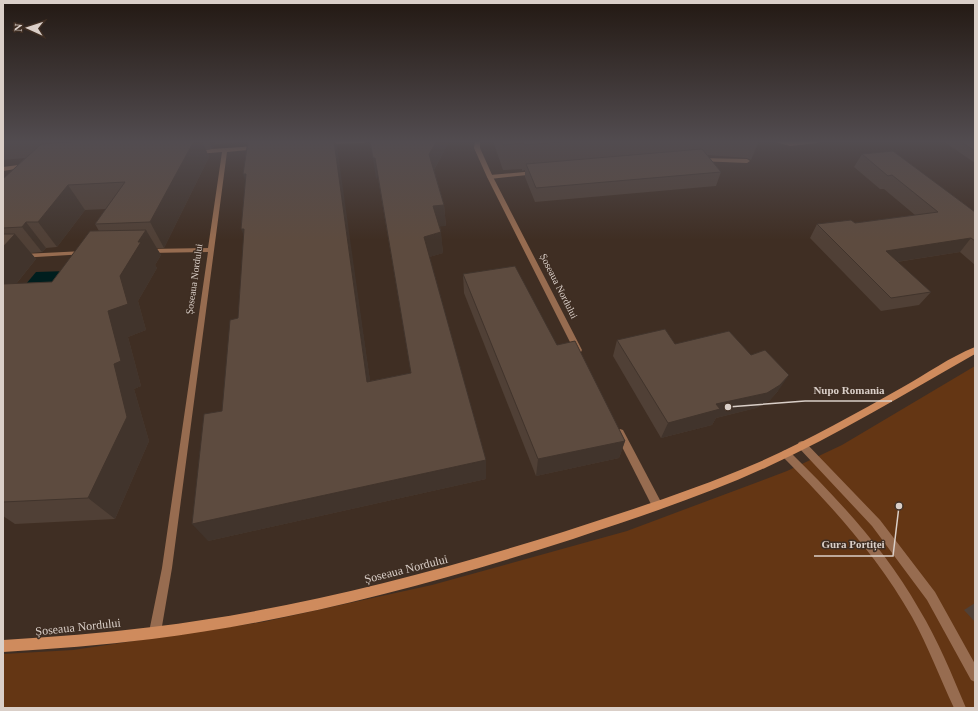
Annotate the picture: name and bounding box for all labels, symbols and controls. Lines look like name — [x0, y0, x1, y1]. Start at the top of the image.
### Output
north arrow — [8, 8, 48, 48]
text: N — [12, 23, 24, 32]
street label: Șoseaua Nordului — [184, 243, 204, 315]
street label: Șoseaua Nordului — [538, 252, 580, 320]
callout: Nupo Romania — [805, 378, 892, 401]
text: Nupo Romania — [813, 384, 885, 396]
callout: Gura Portiței — [814, 533, 893, 556]
text: Gura Portiței — [821, 538, 885, 551]
street label: Șoseaua Nordului — [363, 552, 450, 586]
street label: Șoseaua Nordului — [35, 615, 122, 638]

